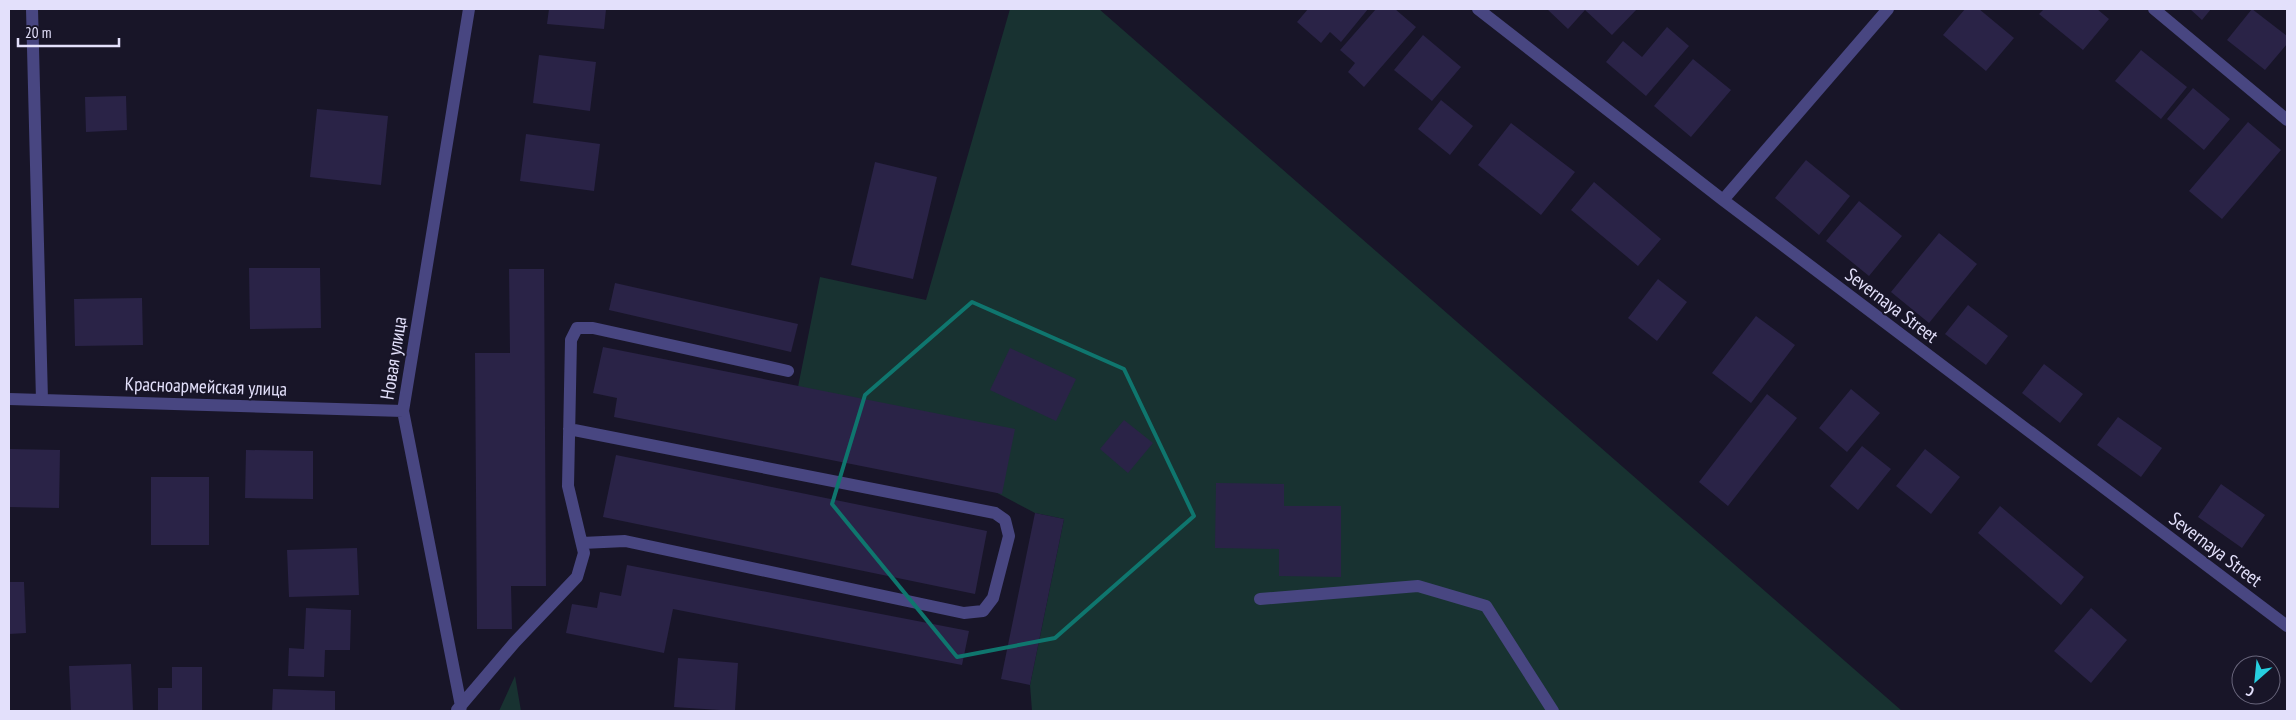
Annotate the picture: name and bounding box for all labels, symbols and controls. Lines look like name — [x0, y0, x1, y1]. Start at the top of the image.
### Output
scale bar — [18, 15, 119, 47]
text: 20 m — [25, 23, 51, 42]
street label: Severnaya Street — [1841, 262, 1944, 348]
street label: Новая улица — [375, 315, 411, 401]
street label: Красноармейская улица — [124, 371, 288, 401]
street label: Severnaya Street — [2165, 506, 2268, 592]
north arrow — [2231, 655, 2281, 705]
text: С — [2243, 682, 2257, 701]

